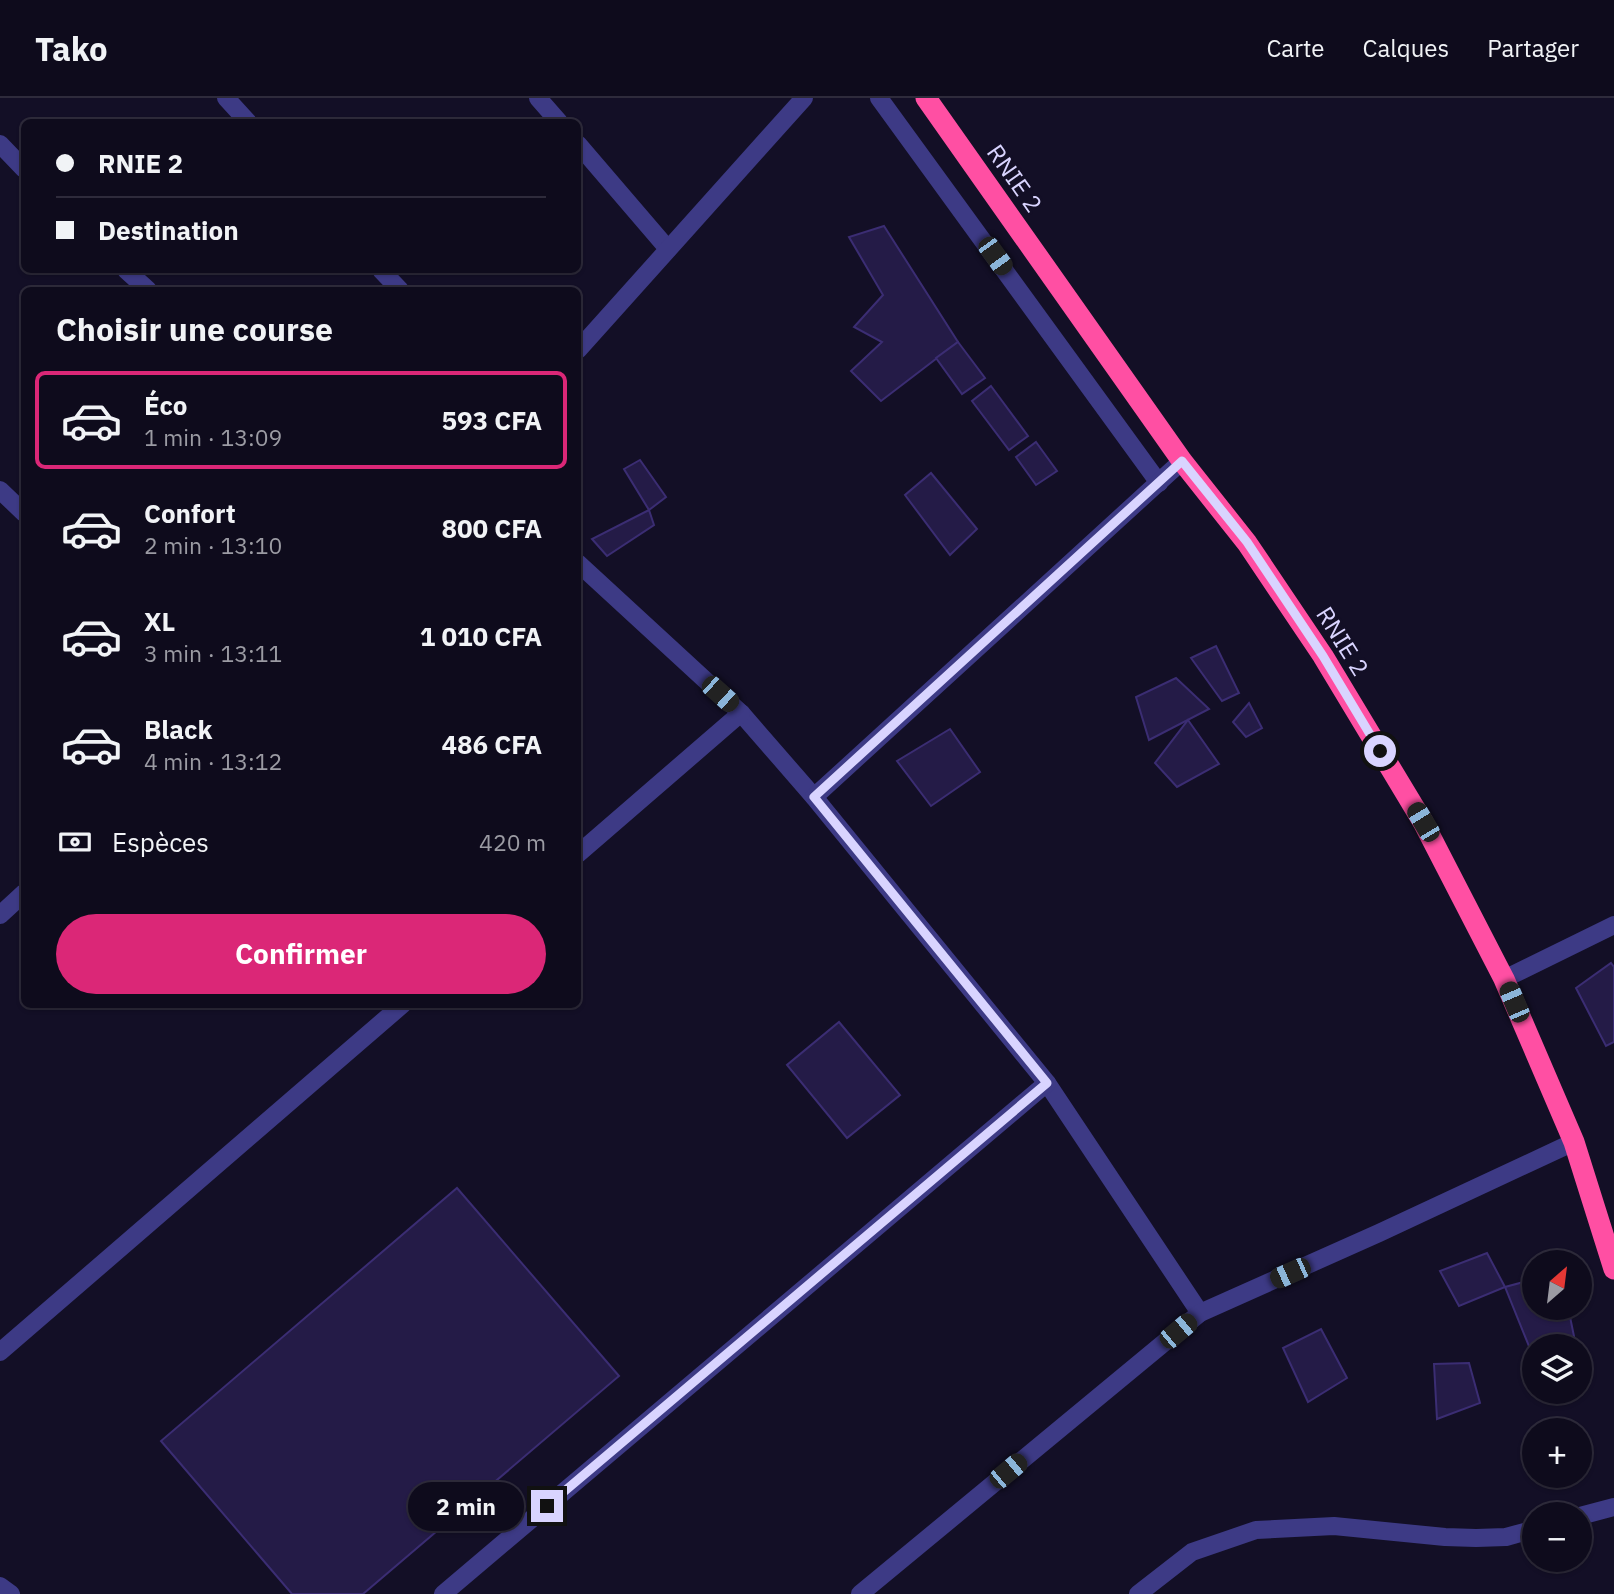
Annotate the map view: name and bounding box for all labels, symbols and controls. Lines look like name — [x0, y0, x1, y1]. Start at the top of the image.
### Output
text: Tako — [35, 27, 108, 70]
text: Carte — [1266, 32, 1325, 64]
text: Calques — [1363, 32, 1449, 64]
text: Partager — [1487, 32, 1579, 64]
street label: RNIE 2 — [980, 138, 1050, 218]
text: RNIE 2 — [98, 146, 183, 180]
text: Destination — [98, 213, 239, 247]
car — [975, 233, 1016, 279]
text: Choisir une course — [56, 308, 333, 350]
text: Éco — [144, 388, 188, 422]
icon: car — [60, 389, 123, 452]
text: 593 CFA — [441, 403, 542, 437]
text: 1 min · 13:09 — [144, 422, 282, 452]
text: Confort — [144, 496, 236, 530]
icon: car — [60, 497, 123, 560]
text: 800 CFA — [441, 511, 542, 545]
text: 2 min · 13:10 — [144, 530, 282, 560]
street label: RNIE 2 — [1309, 600, 1377, 682]
text: XL — [144, 604, 175, 638]
icon: car — [60, 605, 123, 668]
text: 1 010 CFA — [420, 619, 542, 653]
text: 3 min · 13:11 — [144, 638, 282, 668]
car — [698, 672, 743, 716]
text: Black — [144, 712, 212, 746]
icon: car — [60, 713, 123, 776]
text: 486 CFA — [441, 727, 542, 761]
route start — [1364, 735, 1396, 767]
text: 4 min · 13:12 — [144, 746, 282, 776]
car — [1404, 799, 1443, 845]
icon: cash — [56, 823, 94, 861]
text: Espèces — [112, 825, 209, 859]
text: 420 m — [479, 827, 546, 857]
button: Confirmer — [56, 914, 546, 994]
car — [1497, 979, 1532, 1025]
north arrow — [1522, 1250, 1592, 1320]
map controls — [1522, 1250, 1592, 1572]
car — [1267, 1255, 1314, 1291]
car — [1156, 1309, 1201, 1353]
button: layers — [1522, 1334, 1592, 1404]
button: + — [1522, 1418, 1592, 1488]
car — [986, 1449, 1031, 1493]
callout: 2 min — [407, 1482, 522, 1530]
route end — [531, 1490, 563, 1522]
text: 2 min — [436, 1491, 496, 1521]
button: − — [1522, 1502, 1592, 1572]

